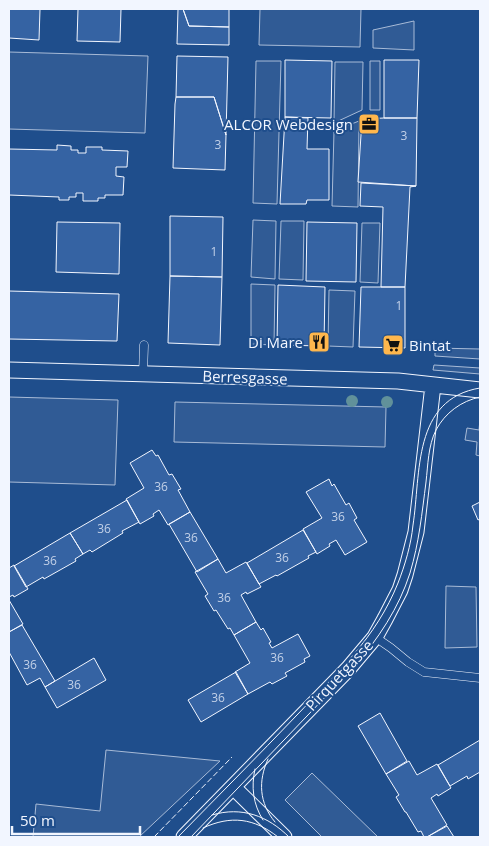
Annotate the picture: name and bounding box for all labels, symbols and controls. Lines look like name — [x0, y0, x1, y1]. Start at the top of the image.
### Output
office icon: ALCOR Webdesign — [357, 112, 381, 136]
place label: ALCOR Webdesign — [224, 114, 353, 134]
house number: 3 — [401, 127, 408, 144]
house number: 3 — [215, 136, 222, 153]
house number: 1 — [211, 243, 217, 260]
house number: 1 — [396, 297, 402, 314]
restaurant icon: Di Mare — [307, 330, 331, 354]
place label: Di Mare — [248, 332, 303, 352]
supermarket icon: Bintat — [381, 333, 405, 357]
place label: Bintat — [409, 335, 451, 355]
street label: Berresgasse — [202, 366, 288, 388]
house number: 36 — [154, 478, 168, 495]
house number: 36 — [331, 508, 345, 525]
house number: 36 — [97, 520, 111, 537]
house number: 36 — [184, 529, 198, 546]
house number: 36 — [275, 549, 289, 566]
house number: 36 — [43, 552, 57, 569]
house number: 36 — [217, 589, 231, 606]
street label: Pirquetgasse — [301, 635, 377, 715]
house number: 36 — [270, 649, 284, 666]
house number: 36 — [23, 656, 37, 673]
house number: 36 — [67, 676, 81, 693]
house number: 36 — [211, 689, 225, 706]
scale bar — [12, 804, 140, 836]
text: 50 m — [20, 810, 55, 830]

